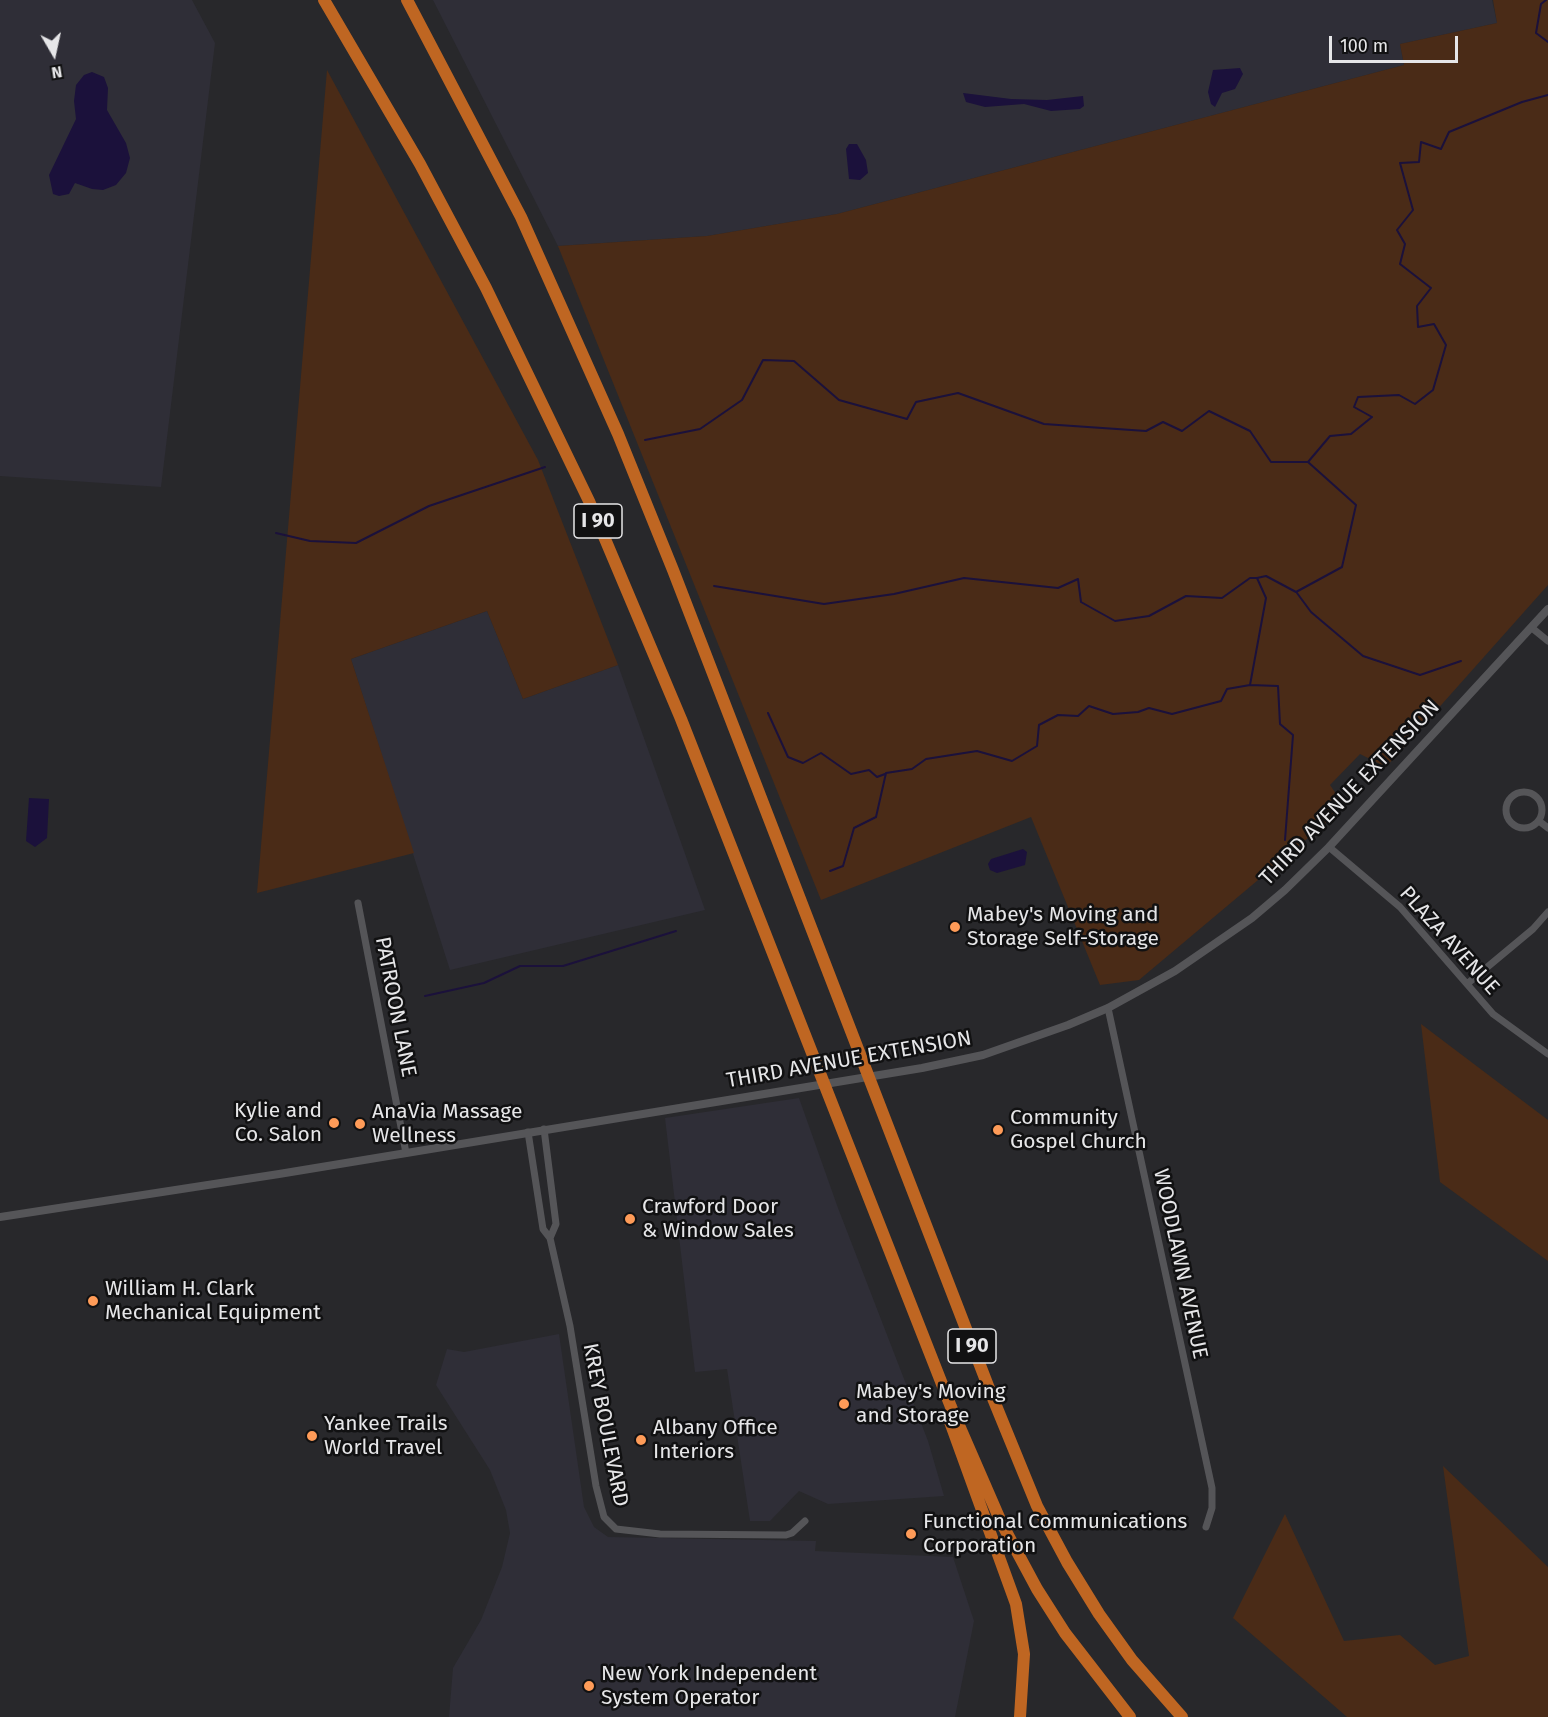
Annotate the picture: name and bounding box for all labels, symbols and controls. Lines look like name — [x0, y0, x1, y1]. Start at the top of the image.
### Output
north arrow — [24, 24, 84, 84]
scale bar — [1332, 24, 1461, 62]
text: 100 m — [1340, 35, 1388, 57]
text: N — [50, 62, 64, 82]
road number: I 90 — [574, 504, 622, 538]
street label: THIRD AVENUE EXTENSION — [1255, 695, 1445, 891]
street label: PLAZA AVENUE — [1394, 882, 1504, 1000]
place label: Mabey's Moving and Storage Self-Storage — [967, 902, 1159, 952]
marker: Mabey's Moving and Storage Self-Storage — [948, 920, 962, 934]
street label: PATROON LANE — [369, 935, 421, 1079]
street label: THIRD AVENUE EXTENSION — [725, 1026, 973, 1094]
place label: Kylie and Co. Salon — [234, 1098, 322, 1148]
place label: AnaVia Massage Wellness — [372, 1099, 522, 1149]
place label: Community Gospel Church — [1010, 1105, 1147, 1155]
marker: Kylie and Co. Salon — [327, 1116, 341, 1130]
marker: AnaVia Massage Wellness — [353, 1117, 367, 1131]
marker: Community Gospel Church — [991, 1123, 1005, 1137]
street label: WOODLAWN AVENUE — [1148, 1167, 1212, 1361]
place label: Crawford Door & Window Sales — [642, 1194, 794, 1244]
marker: Crawford Door & Window Sales — [623, 1212, 637, 1226]
place label: William H. Clark Mechanical Equipment — [105, 1276, 321, 1326]
marker: William H. Clark Mechanical Equipment — [86, 1294, 100, 1308]
road number: I 90 — [948, 1329, 996, 1363]
street label: KREY BOULEVARD — [577, 1341, 633, 1509]
place label: Mabey's Moving and Storage — [856, 1379, 1006, 1429]
marker: Mabey's Moving and Storage — [837, 1397, 851, 1411]
place label: Yankee Trails World Travel — [324, 1411, 448, 1461]
place label: Albany Office Interiors — [653, 1415, 778, 1465]
marker: Yankee Trails World Travel — [305, 1429, 319, 1443]
marker: Albany Office Interiors — [634, 1433, 648, 1447]
place label: Functional Communications Corporation — [923, 1509, 1187, 1559]
marker: Functional Communications Corporation — [904, 1527, 918, 1541]
place label: New York Independent System Operator — [601, 1661, 817, 1711]
marker: New York Independent System Operator — [582, 1679, 596, 1693]

